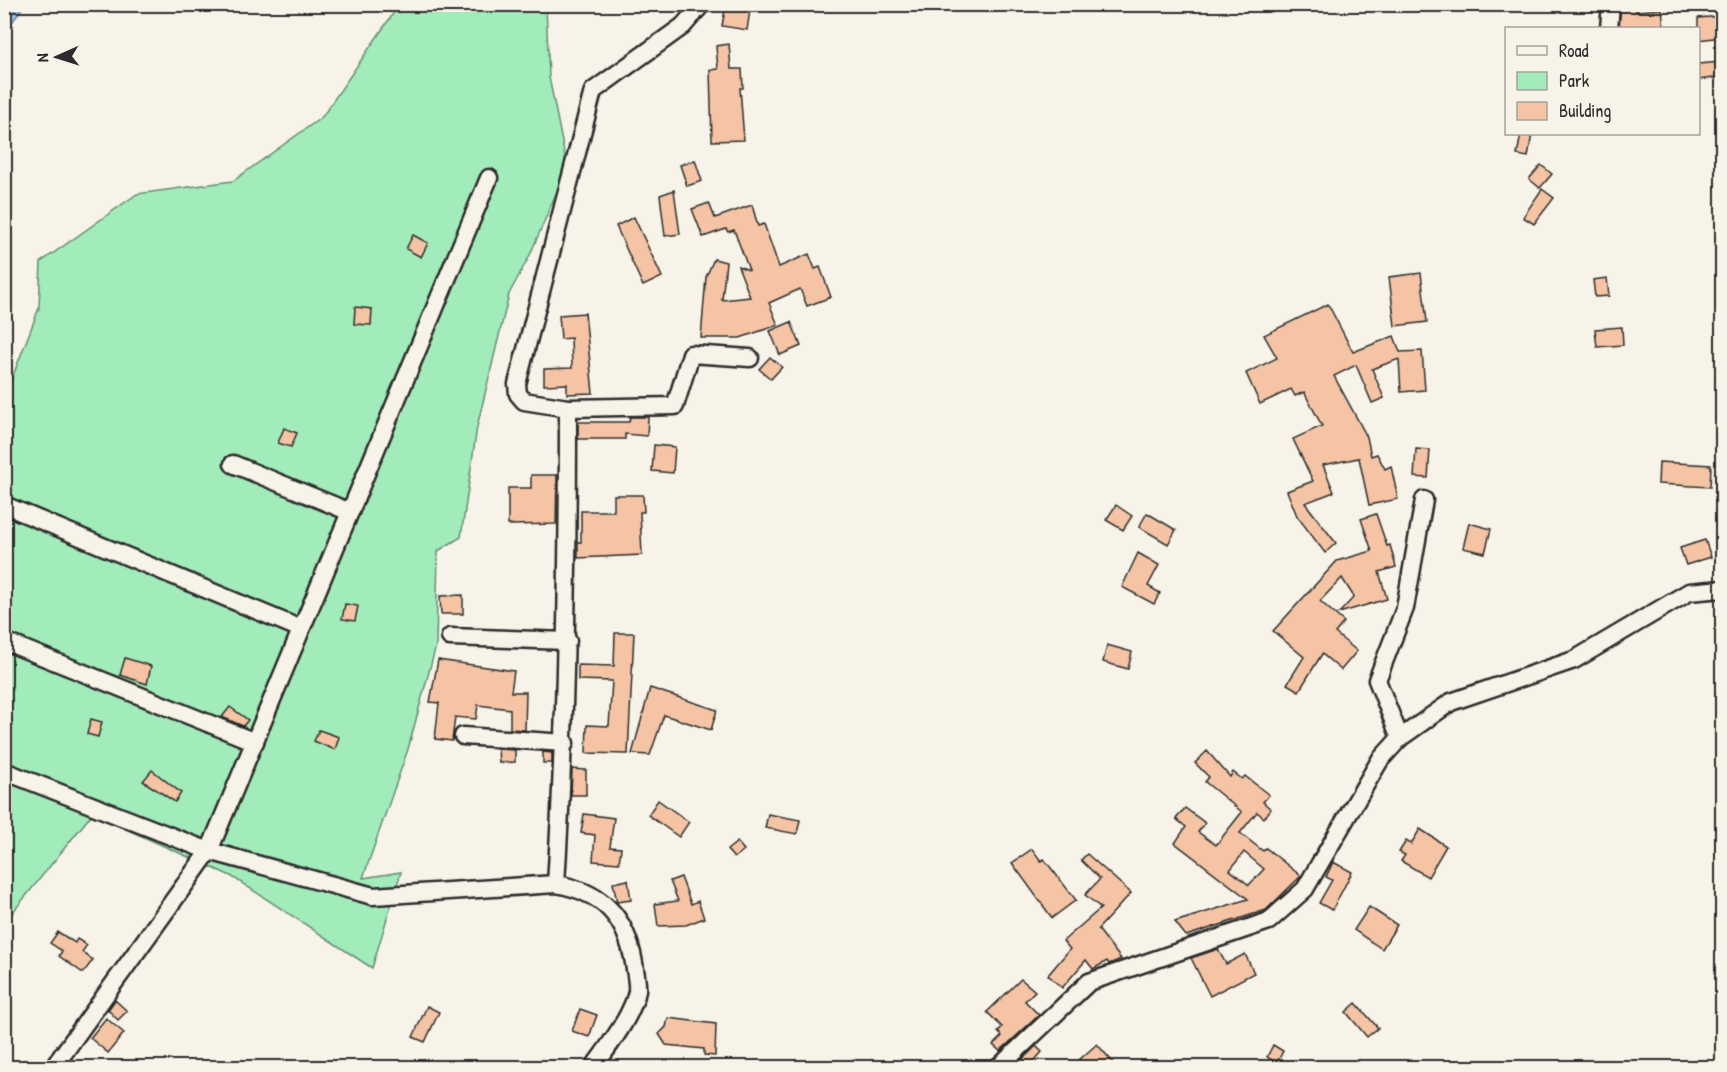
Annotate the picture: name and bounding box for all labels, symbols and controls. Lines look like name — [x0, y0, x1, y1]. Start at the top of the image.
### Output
north arrow — [27, 27, 87, 87]
legend — [1505, 27, 1700, 135]
text: Road — [1559, 38, 1589, 63]
text: N — [31, 52, 53, 63]
text: Park — [1559, 68, 1590, 93]
text: Building — [1559, 98, 1611, 123]

